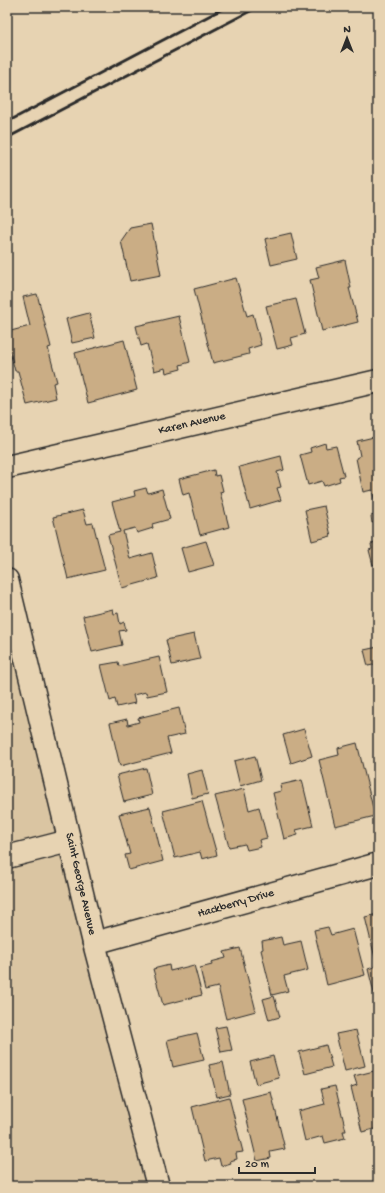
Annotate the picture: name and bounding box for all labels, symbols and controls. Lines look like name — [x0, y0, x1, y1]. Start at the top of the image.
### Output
north arrow — [327, 18, 367, 58]
text: N — [343, 24, 351, 36]
street label: Karen Avenue — [157, 409, 228, 439]
street label: Saint George Avenue — [61, 832, 99, 937]
street label: Hackberry Drive — [196, 886, 277, 922]
scale bar — [239, 1149, 315, 1175]
text: 20 m — [245, 1158, 270, 1172]

